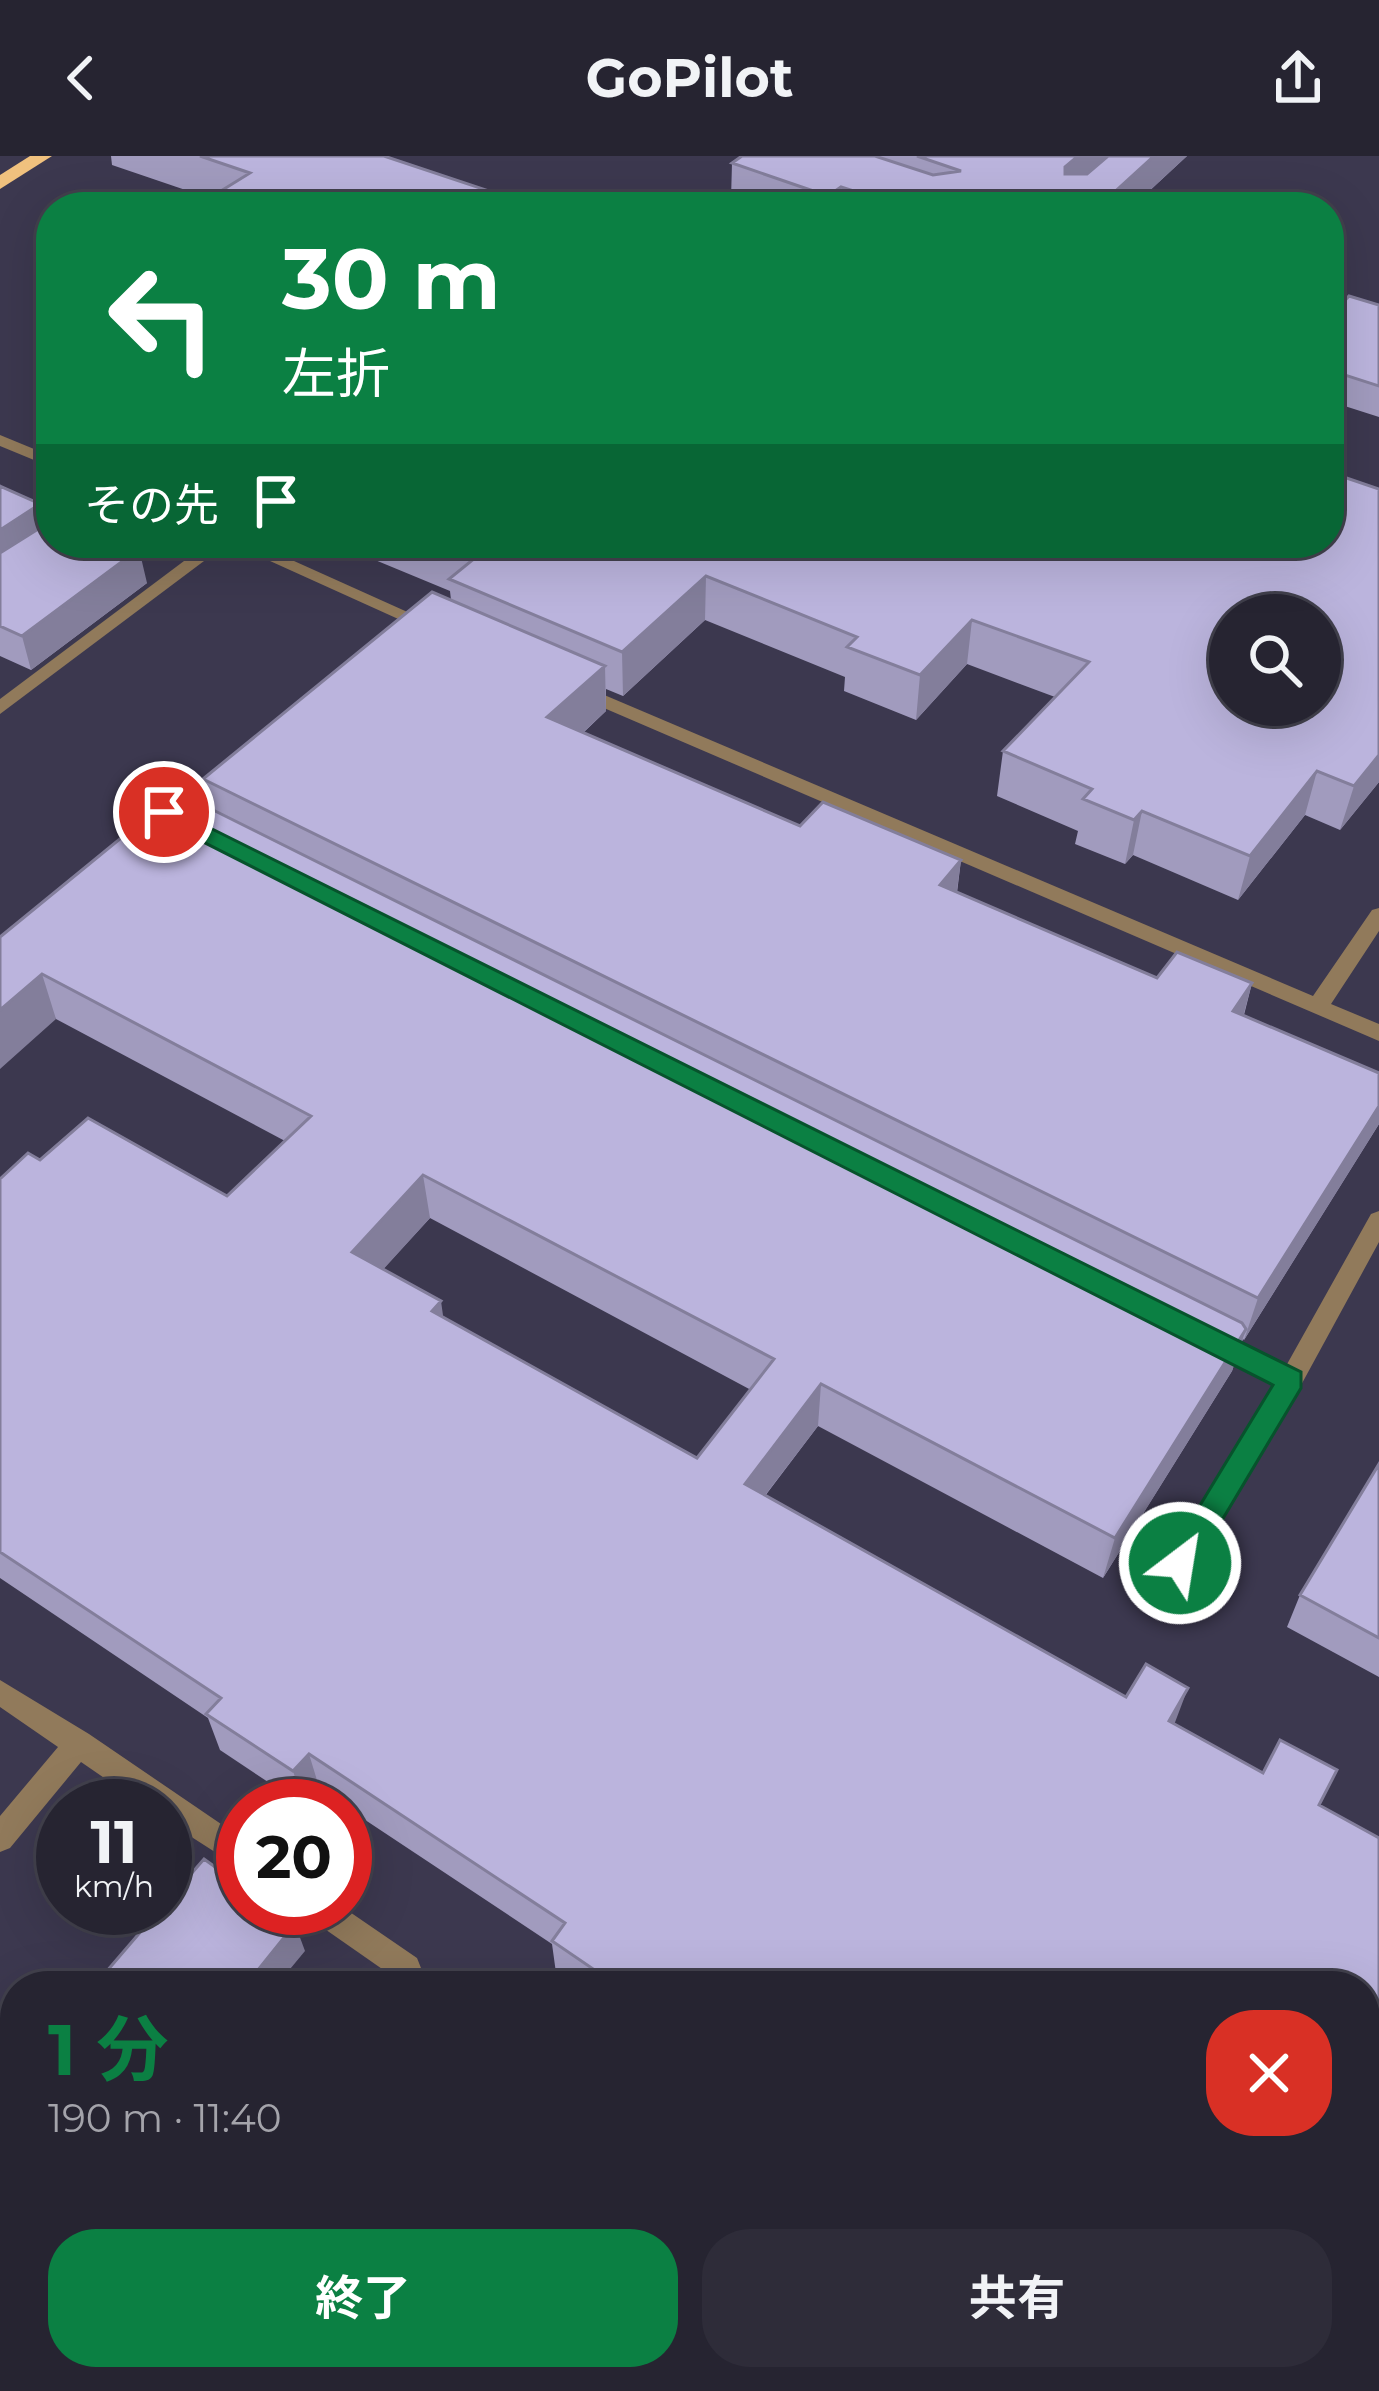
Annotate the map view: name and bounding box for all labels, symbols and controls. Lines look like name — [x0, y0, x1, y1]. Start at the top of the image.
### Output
icon: back — [48, 45, 114, 111]
text: GoPilot — [586, 45, 793, 111]
icon: share — [1265, 45, 1331, 111]
text: 30 m — [282, 228, 501, 330]
icon: left — [84, 240, 240, 396]
text: 左折 — [282, 341, 390, 407]
icon: arrive — [243, 468, 309, 534]
text: その先 — [84, 477, 219, 532]
map controls — [1209, 594, 1341, 726]
button: search — [1209, 594, 1341, 726]
pin — [113, 761, 215, 863]
icon: arrive — [131, 779, 197, 845]
position arrow — [1117, 1500, 1243, 1626]
speed limit sign: 20 — [216, 1779, 372, 1935]
text: 11 — [90, 1805, 138, 1878]
text: km/h — [74, 1868, 154, 1905]
text: 1 分 — [48, 2005, 169, 2093]
button: close — [1206, 2010, 1332, 2136]
text: 190 m · 11:40 — [48, 2094, 282, 2142]
button: 終了 — [48, 2229, 678, 2367]
button: 共有 — [702, 2229, 1332, 2367]

